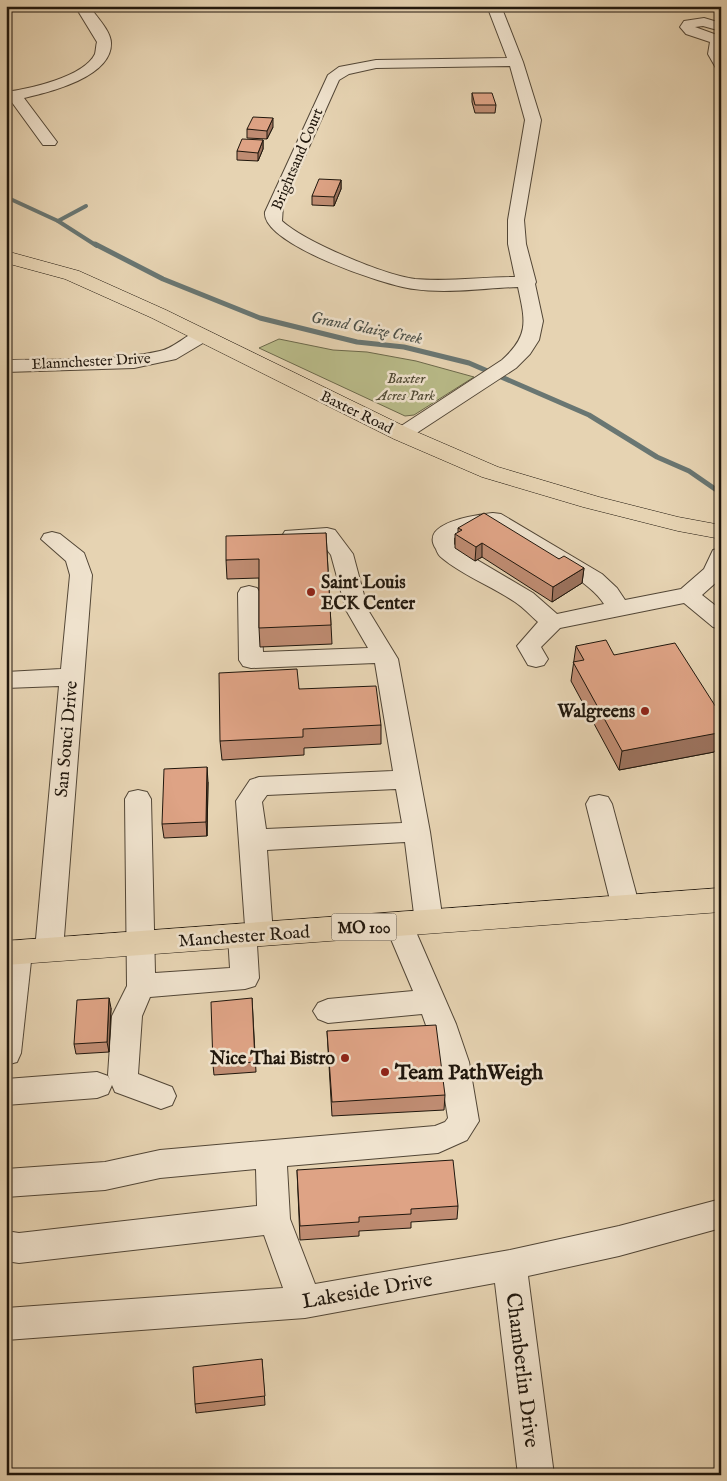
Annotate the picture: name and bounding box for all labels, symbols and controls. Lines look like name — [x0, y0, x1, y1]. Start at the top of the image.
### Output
street label: Brightsand Court — [267, 105, 327, 213]
water label: Grand Glaize Creek — [309, 308, 425, 350]
street label: Elannchester Drive — [31, 349, 151, 374]
park label: Baxter Acres Park — [375, 369, 435, 405]
street label: Baxter Road — [317, 387, 397, 439]
place label: Saint Louis ECK Center — [321, 572, 415, 616]
marker: Saint Louis ECK Center — [305, 586, 317, 598]
street label: San Souci Drive — [51, 680, 84, 798]
place label: Walgreens — [556, 701, 636, 724]
marker: Walgreens — [639, 705, 651, 717]
road number: MO 100 — [332, 914, 396, 940]
street label: Manchester Road — [178, 921, 311, 954]
place label: Nice Thai Bistro — [209, 1048, 335, 1071]
marker: Nice Thai Bistro — [339, 1052, 351, 1064]
place label: Team PathWeigh — [394, 1060, 544, 1087]
marker: Team PathWeigh — [379, 1066, 391, 1078]
street label: Lakeside Drive — [300, 1267, 435, 1316]
street label: Chamberlin Drive — [499, 1291, 544, 1450]

